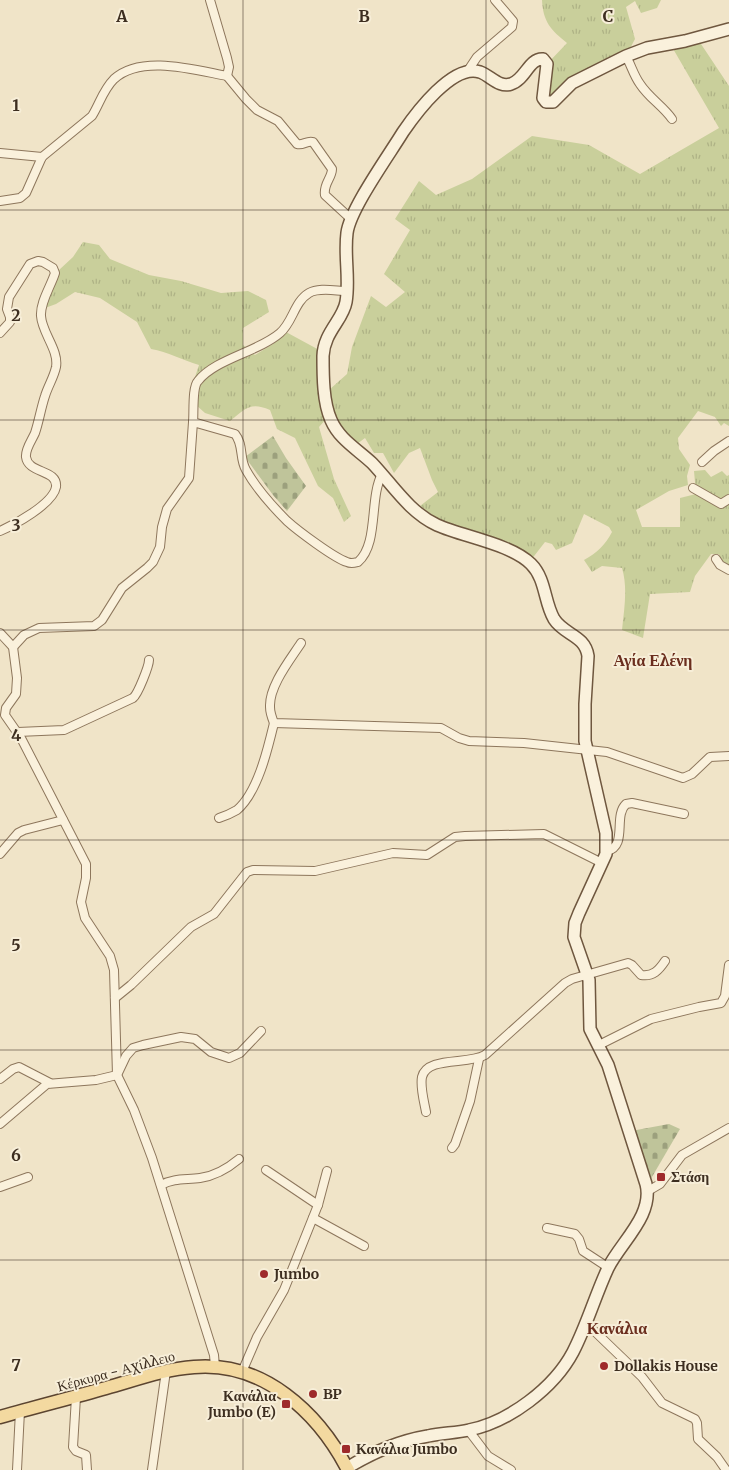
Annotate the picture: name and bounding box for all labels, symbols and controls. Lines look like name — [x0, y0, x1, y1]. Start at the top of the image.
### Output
text: A — [115, 6, 128, 26]
text: B — [358, 6, 370, 26]
text: C — [603, 6, 613, 26]
text: 1 — [12, 95, 20, 115]
text: 2 — [11, 305, 21, 325]
text: 3 — [11, 515, 21, 535]
district label: Αγία Ελένη — [614, 650, 692, 670]
text: 4 — [11, 725, 21, 745]
text: 5 — [11, 935, 21, 955]
text: 6 — [11, 1145, 21, 1165]
place label: Στάση — [671, 1168, 709, 1186]
marker: Στάση — [655, 1171, 667, 1183]
place label: Jumbo — [273, 1265, 319, 1283]
marker: Jumbo — [258, 1268, 270, 1280]
district label: Κανάλια — [587, 1318, 647, 1338]
street label: Κέρκυρα - Αχίλλειο — [55, 1347, 177, 1395]
text: 7 — [11, 1355, 21, 1375]
place label: Dollakis House — [614, 1357, 718, 1375]
marker: Dollakis House — [598, 1360, 610, 1372]
place label: BP — [323, 1385, 342, 1403]
place label: Κανάλια Jumbo (E) — [207, 1387, 276, 1421]
marker: BP — [307, 1388, 319, 1400]
marker: Κανάλια Jumbo (E) — [280, 1398, 292, 1410]
place label: Κανάλια Jumbo — [356, 1440, 457, 1458]
marker: Κανάλια Jumbo — [340, 1443, 352, 1455]

